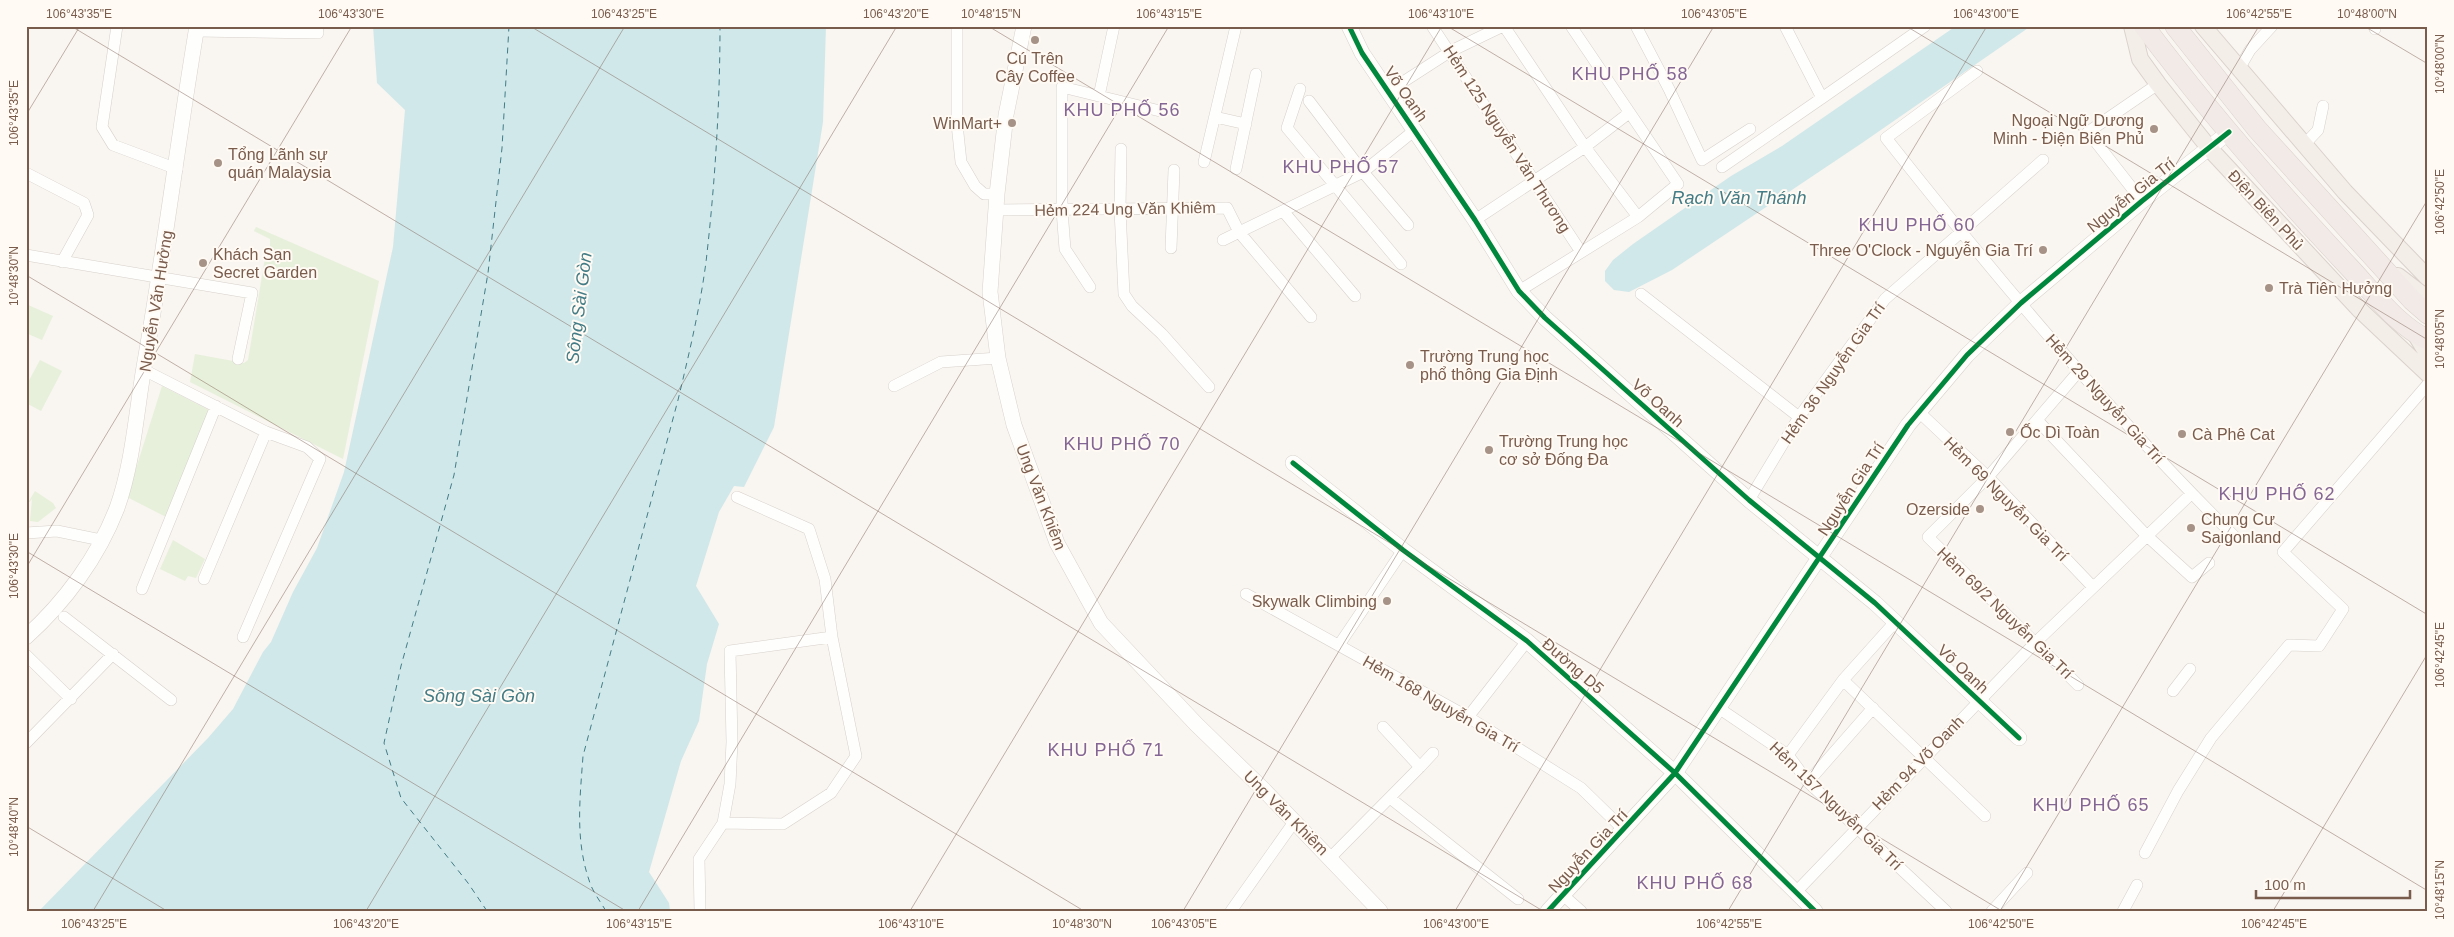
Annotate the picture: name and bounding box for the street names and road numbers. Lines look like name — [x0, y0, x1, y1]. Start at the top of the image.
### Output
street label: Hẻm 125 Nguyễn Văn Thương — [1440, 42, 1575, 236]
street label: Võ Oanh — [1381, 63, 1431, 125]
street label: Nguyễn Gia Trí — [2083, 153, 2179, 235]
street label: Điện Biên Phủ — [2225, 167, 2307, 253]
street label: Hẻm 224 Ung Văn Khiêm — [1034, 199, 1216, 219]
street label: Nguyễn Văn Hưởng — [135, 229, 176, 373]
street label: Hẻm 36 Nguyễn Gia Trí — [1777, 298, 1888, 447]
street label: Hẻm 29 Nguyễn Gia Trí — [2042, 330, 2169, 468]
street label: Võ Oanh — [1629, 376, 1687, 430]
street label: Hẻm 69 Nguyễn Gia Trí — [1941, 433, 2073, 565]
street label: Nguyễn Gia Trí — [1814, 438, 1888, 539]
street label: Ung Văn Khiêm — [1013, 442, 1069, 552]
street label: Hẻm 69/2 Nguyễn Gia Trí — [1934, 543, 2077, 683]
street label: Đường D5 — [1539, 635, 1607, 697]
street label: Võ Oanh — [1934, 641, 1992, 697]
street label: Hẻm 168 Nguyễn Gia Trí — [1360, 652, 1523, 756]
street label: Hẻm 94 Võ Oanh — [1869, 713, 1967, 813]
street label: Hẻm 157 Nguyễn Gia Trí — [1766, 738, 1907, 874]
street label: Ung Văn Khiêm — [1240, 767, 1332, 859]
street label: Nguyễn Gia Trí — [1544, 805, 1631, 896]

